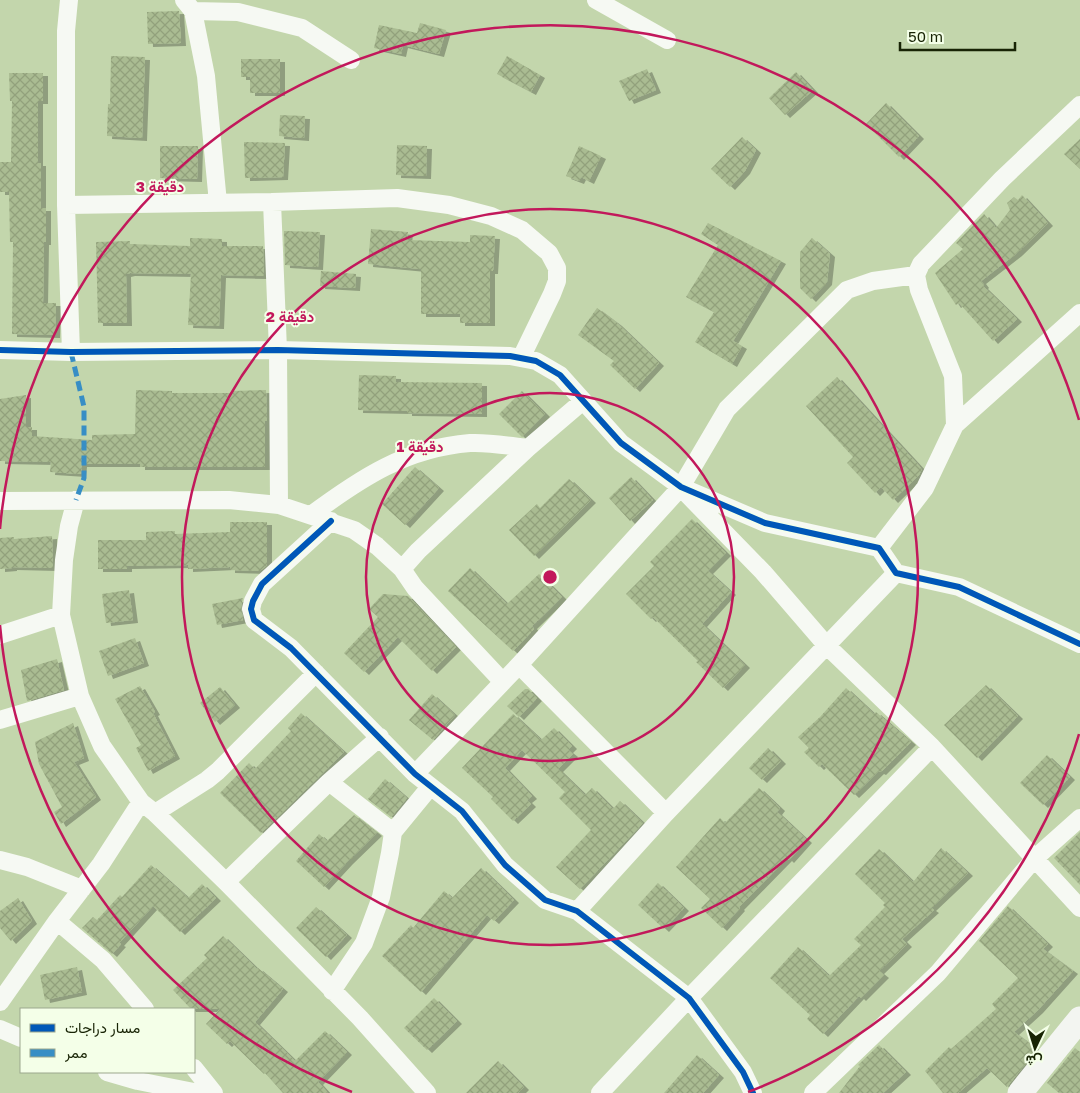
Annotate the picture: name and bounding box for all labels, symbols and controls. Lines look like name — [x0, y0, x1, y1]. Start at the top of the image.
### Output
scale bar — [900, 20, 1015, 52]
text: 50 m — [908, 27, 943, 45]
text: 3 دقيقة — [136, 177, 184, 196]
text: 2 دقيقة — [266, 307, 314, 326]
text: 1 دقيقة — [397, 437, 443, 456]
centre of rings — [541, 568, 559, 586]
legend — [20, 1008, 195, 1073]
text: مسار دراجات — [65, 1018, 140, 1037]
north arrow — [1010, 1023, 1060, 1073]
text: ممر — [64, 1043, 87, 1062]
text: ش — [1025, 1051, 1043, 1071]

